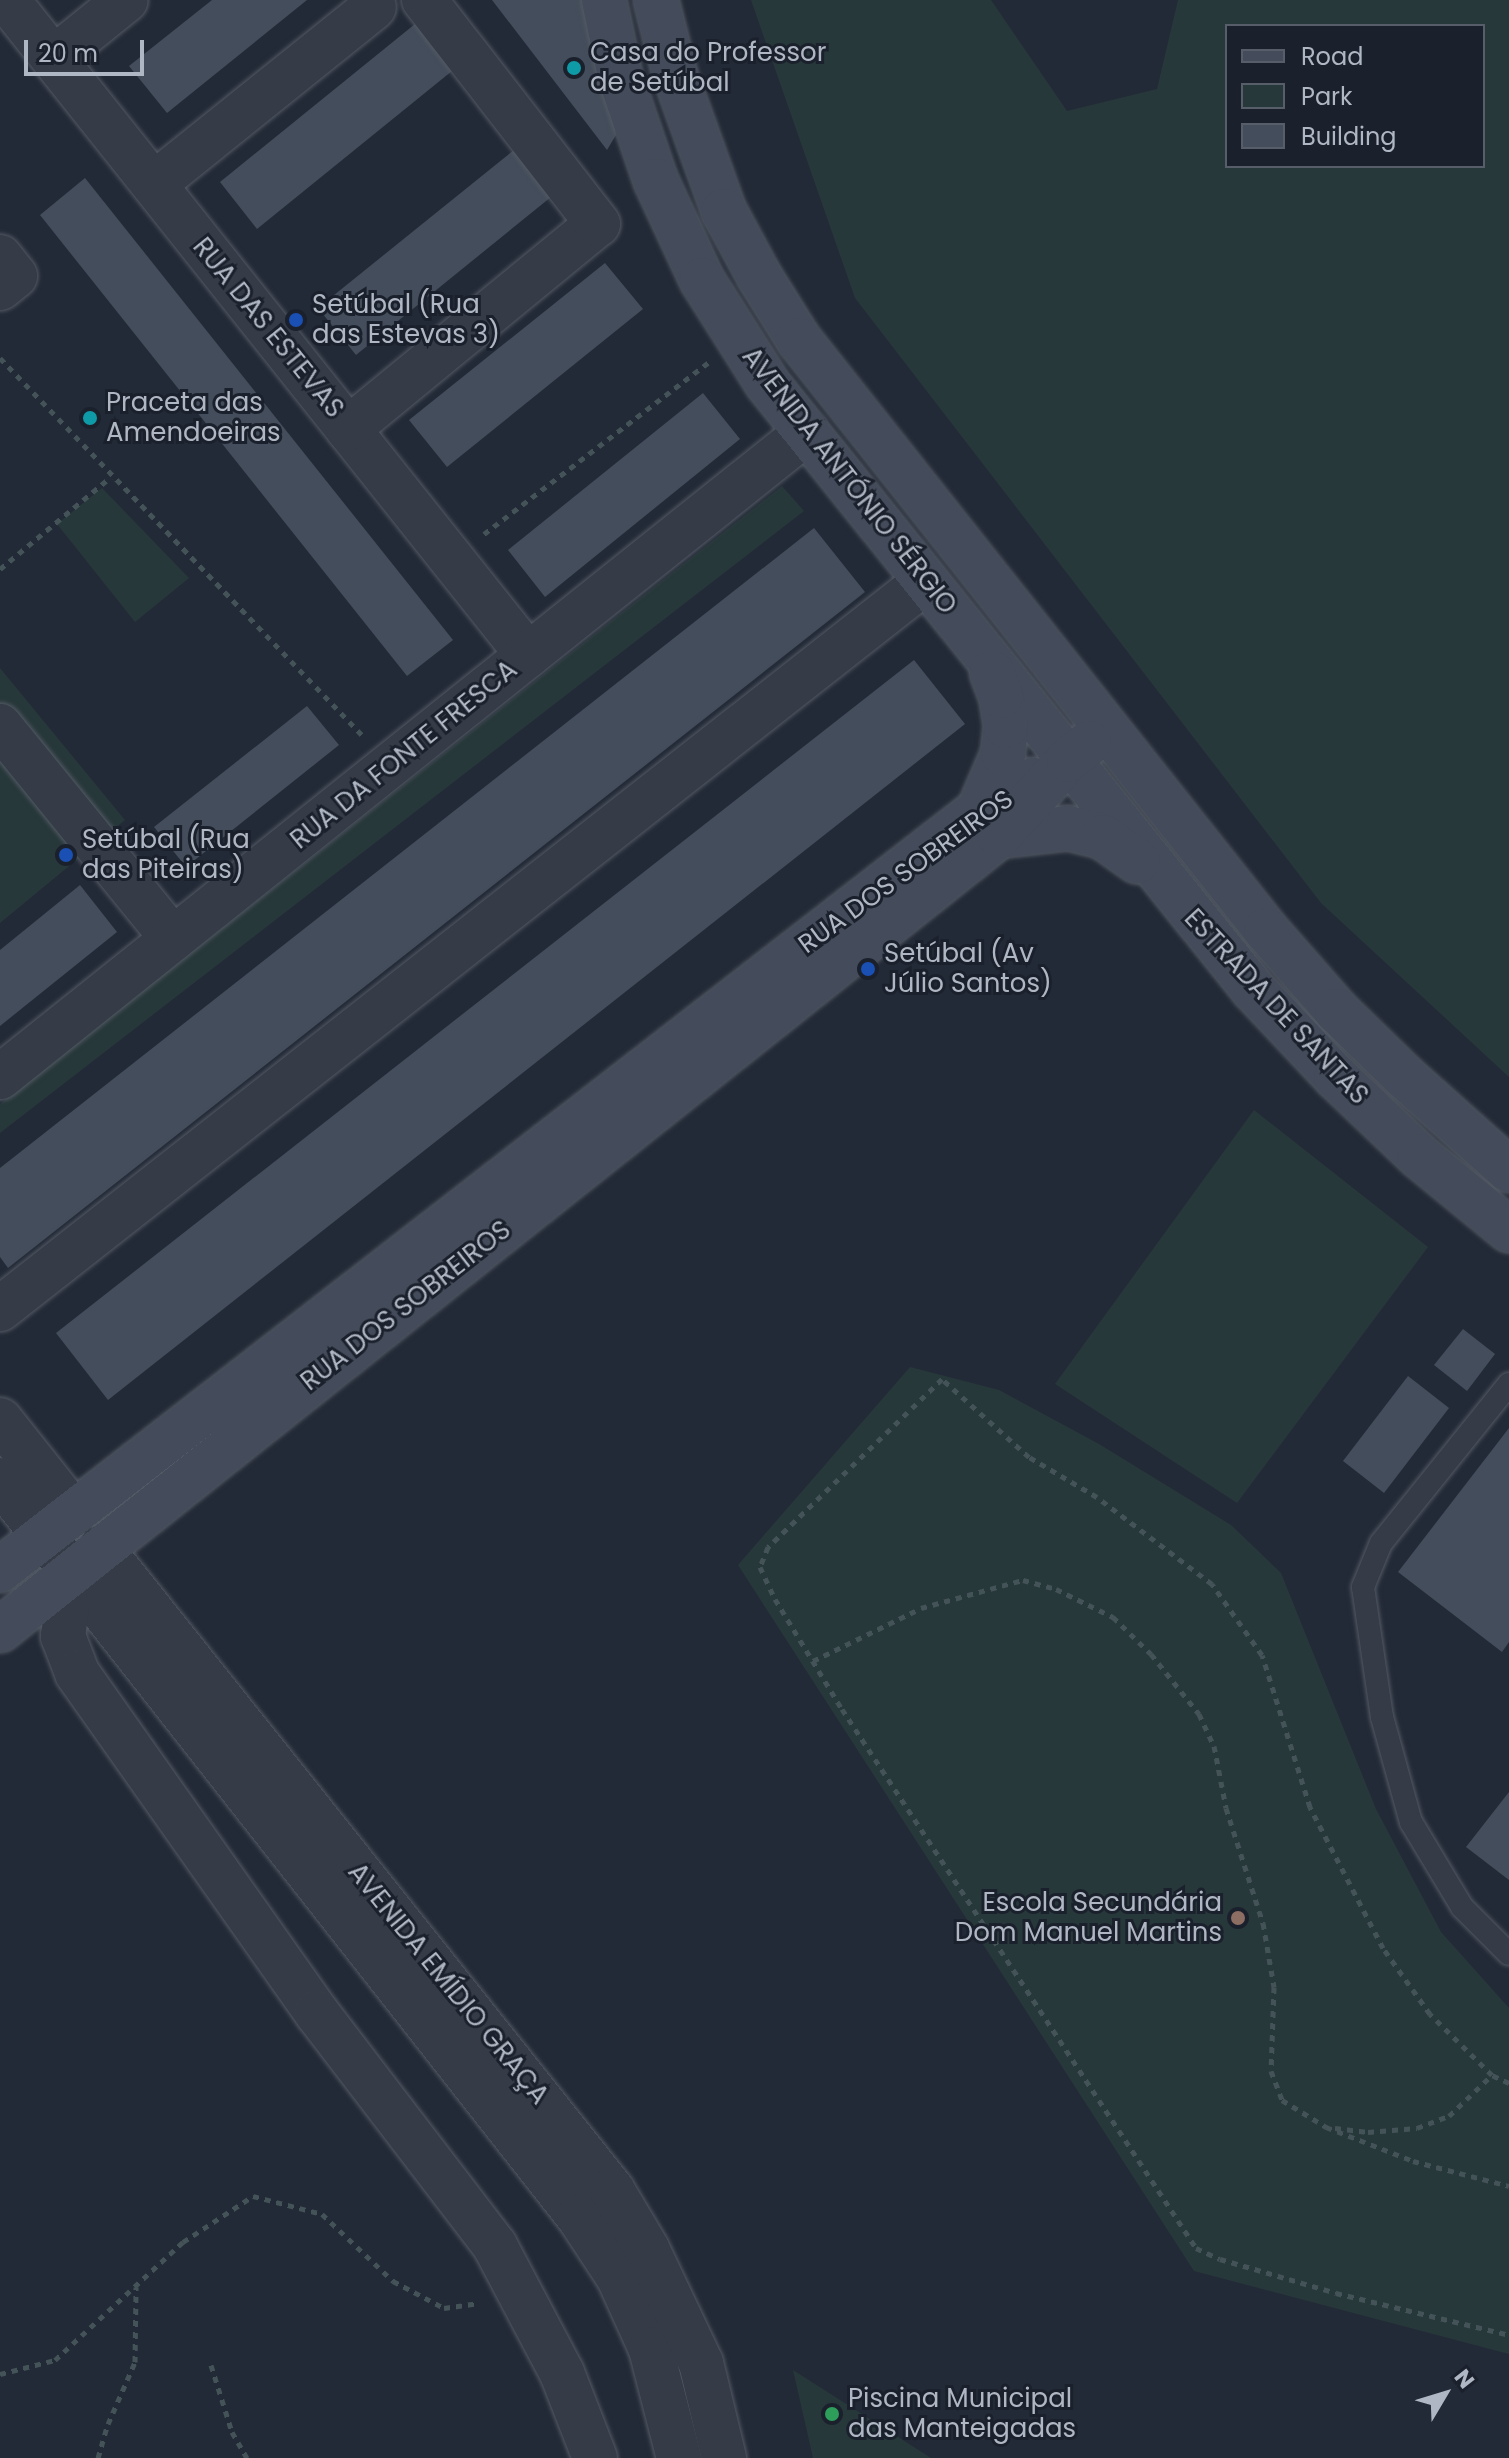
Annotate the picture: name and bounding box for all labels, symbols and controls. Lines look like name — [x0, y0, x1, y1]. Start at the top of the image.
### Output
scale bar — [28, 24, 148, 74]
legend — [1225, 24, 1485, 168]
text: 20 m — [38, 37, 98, 70]
place label: Casa do Professor de Setúbal — [590, 37, 826, 98]
text: Road — [1301, 40, 1363, 73]
marker: Casa do Professor de Setúbal — [565, 59, 583, 77]
text: Park — [1301, 80, 1352, 113]
text: Building — [1301, 120, 1397, 153]
street label: RUA DAS ESTEVAS — [186, 232, 350, 424]
place label: Setúbal (Rua das Estevas 3) — [312, 289, 500, 350]
marker: Setúbal (Rua das Estevas 3) — [287, 311, 305, 329]
street label: AVENIDA ANTÓNIO SÉRGIO — [735, 341, 963, 621]
place label: Praceta das Amendoeiras — [106, 387, 281, 448]
marker: Praceta das Amendoeiras — [81, 409, 99, 427]
street label: RUA DA FONTE FRESCA — [285, 654, 523, 856]
street label: RUA DOS SOBREIROS — [793, 784, 1019, 960]
place label: Setúbal (Rua das Piteiras) — [82, 824, 250, 886]
marker: Setúbal (Rua das Piteiras) — [57, 846, 75, 864]
street label: ESTRADA DE SANTAS — [1177, 903, 1375, 1111]
place label: Setúbal (Av Júlio Santos) — [884, 938, 1052, 1000]
marker: Setúbal (Av Júlio Santos) — [859, 960, 877, 978]
street label: RUA DOS SOBREIROS — [295, 1214, 517, 1398]
street label: AVENIDA EMÍDIO GRAÇA — [341, 1857, 555, 2111]
place label: Escola Secundária Dom Manuel Martins — [955, 1887, 1222, 1948]
marker: Escola Secundária Dom Manuel Martins — [1229, 1909, 1247, 1927]
north arrow — [1405, 2354, 1485, 2434]
text: N — [1447, 2363, 1482, 2395]
place label: Piscina Municipal das Manteigadas — [848, 2383, 1076, 2444]
marker: Piscina Municipal das Manteigadas — [823, 2405, 841, 2423]

